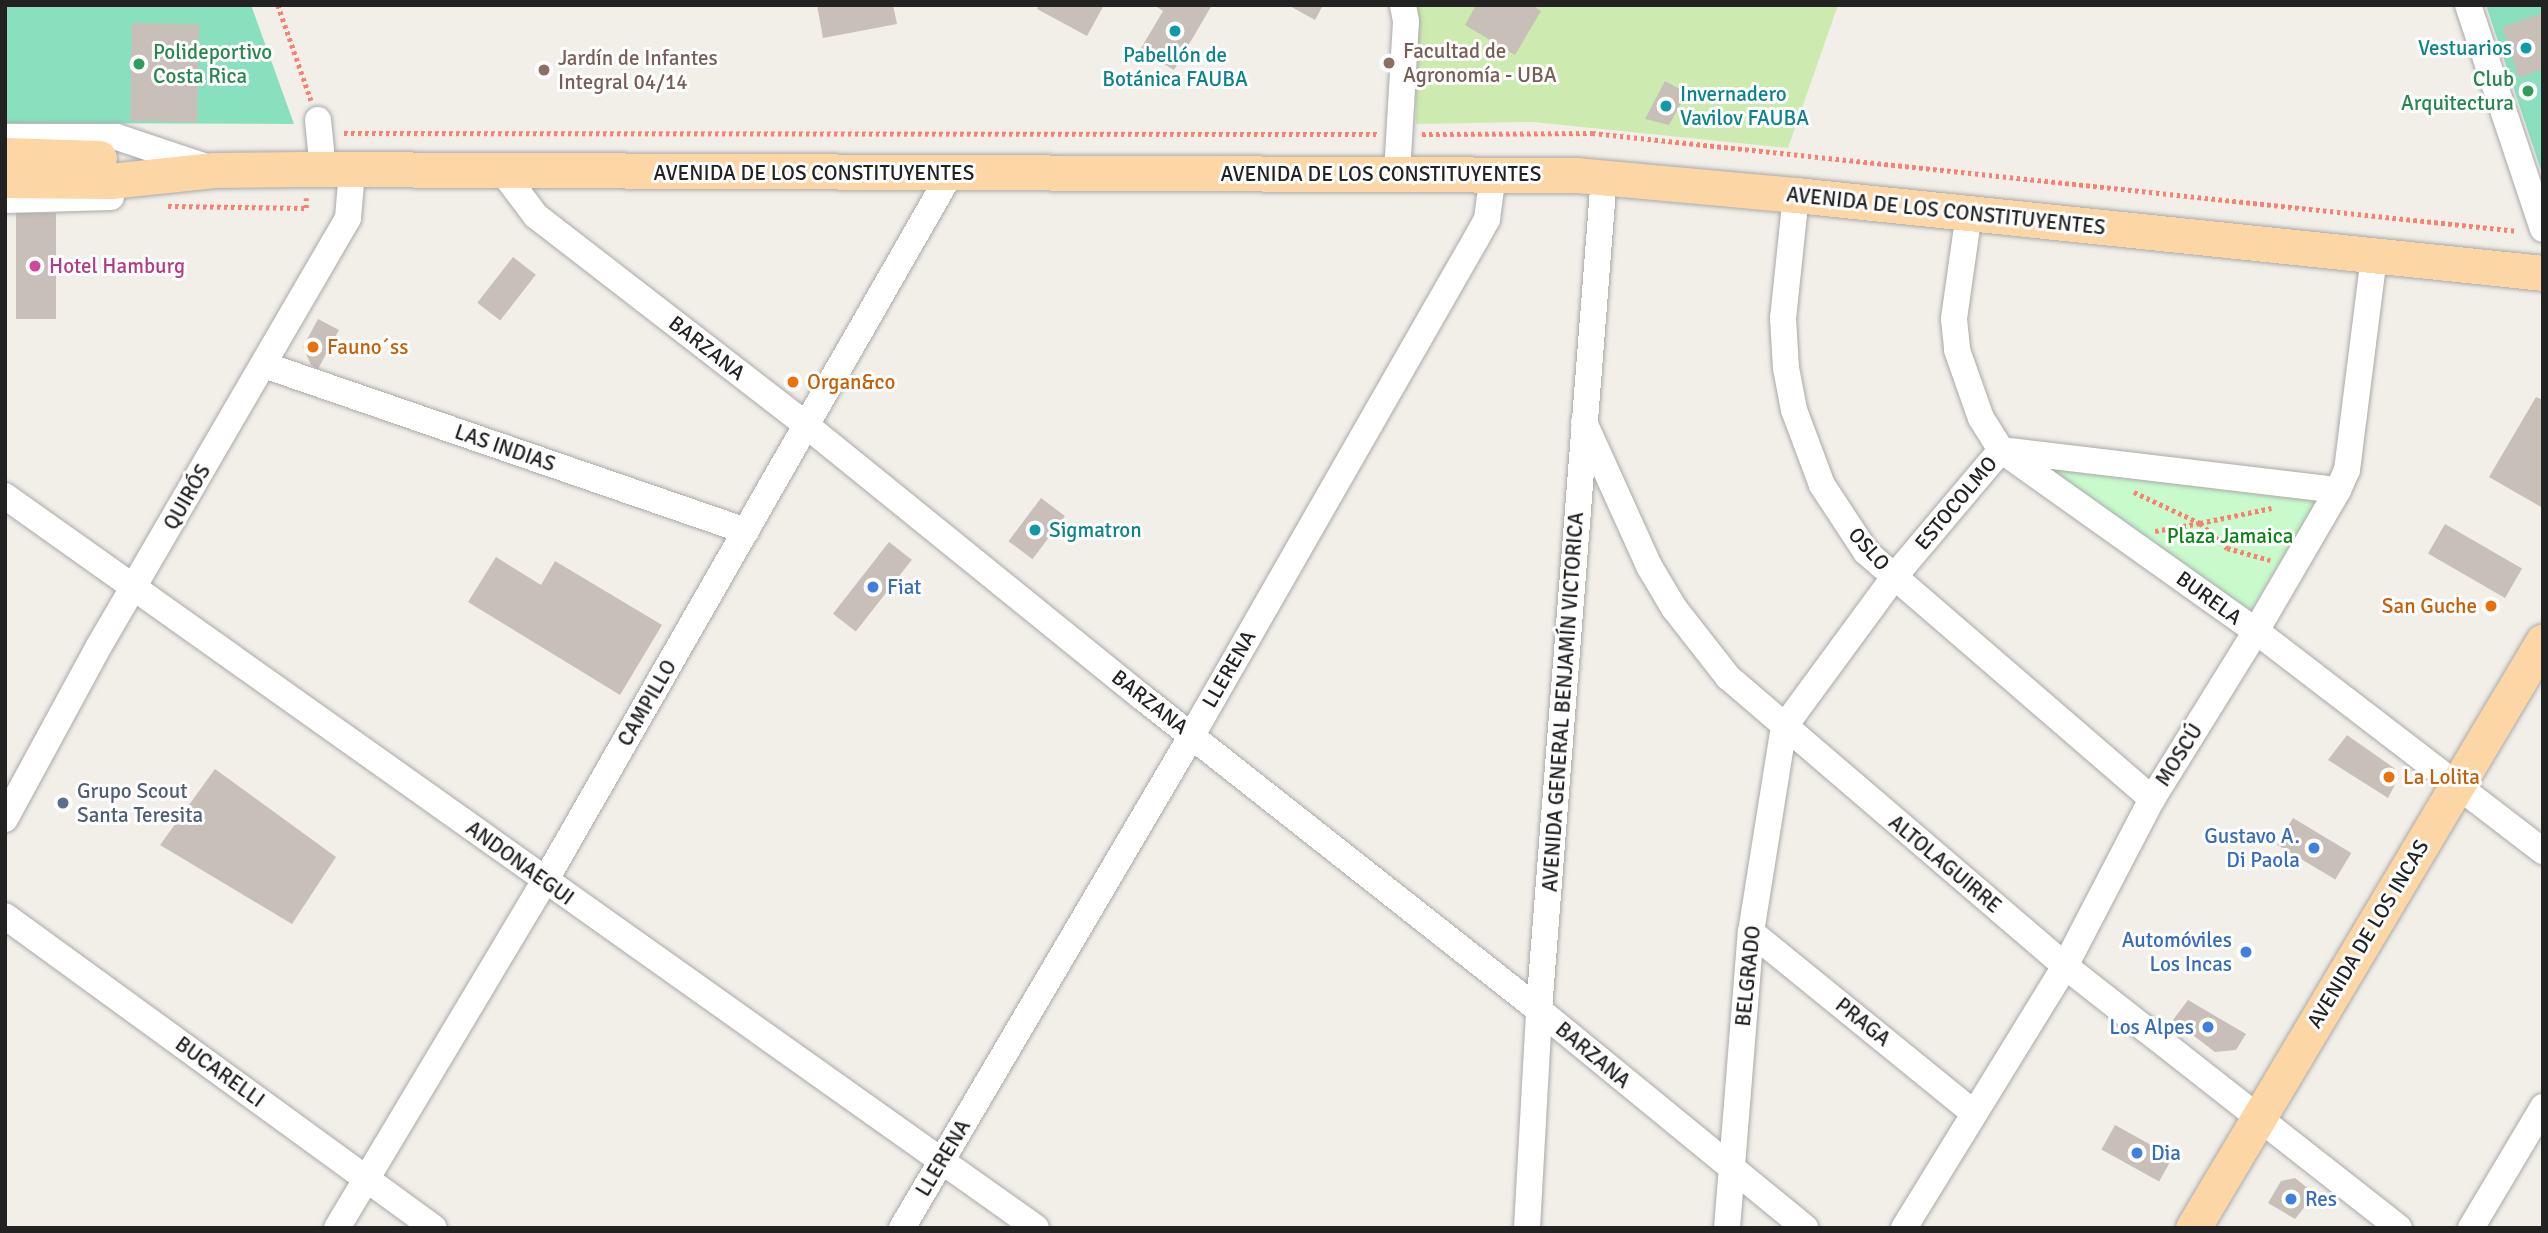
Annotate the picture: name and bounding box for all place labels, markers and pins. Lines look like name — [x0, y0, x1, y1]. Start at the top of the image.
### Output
marker: Pabellón de Botánica FAUBA — [1167, 23, 1183, 39]
place label: Vestuarios — [2418, 35, 2512, 61]
place label: Facultad de Agronomía - UBA — [1403, 38, 1557, 88]
place label: Polideportivo Costa Rica — [153, 39, 272, 89]
marker: Vestuarios — [2518, 40, 2534, 56]
place label: Pabellón de Botánica FAUBA — [1102, 42, 1248, 92]
place label: Jardín de Infantes Integral 04/14 — [558, 45, 718, 95]
marker: Facultad de Agronomía - UBA — [1381, 55, 1397, 71]
marker: Polideportivo Costa Rica — [131, 56, 147, 72]
marker: Jardín de Infantes Integral 04/14 — [536, 62, 552, 78]
place label: Club Arquitectura — [2401, 66, 2514, 116]
place label: Invernadero Vavilov FAUBA — [1680, 81, 1809, 131]
marker: Club Arquitectura — [2520, 83, 2536, 99]
marker: Invernadero Vavilov FAUBA — [1658, 98, 1674, 114]
place label: Hotel Hamburg — [49, 253, 185, 279]
marker: Hotel Hamburg — [27, 258, 43, 274]
place label: Fauno´ss — [327, 334, 408, 360]
marker: Fauno´ss — [305, 339, 321, 355]
place label: Organ&co — [807, 369, 895, 395]
marker: Organ&co — [785, 374, 801, 390]
place label: Sigmatron — [1049, 517, 1142, 543]
marker: Sigmatron — [1027, 522, 1043, 538]
place label: Fiat — [887, 574, 921, 600]
marker: Fiat — [865, 579, 881, 595]
place label: San Guche — [2382, 593, 2477, 619]
marker: San Guche — [2483, 598, 2499, 614]
place label: La Lolita — [2403, 764, 2480, 790]
marker: La Lolita — [2381, 769, 2397, 785]
place label: Grupo Scout Santa Teresita — [77, 778, 203, 828]
marker: Grupo Scout Santa Teresita — [55, 795, 71, 811]
place label: Gustavo A. Di Paola — [2204, 823, 2300, 873]
marker: Gustavo A. Di Paola — [2306, 840, 2322, 856]
place label: Automóviles Los Incas — [2122, 927, 2232, 977]
marker: Automóviles Los Incas — [2238, 944, 2254, 960]
place label: Los Alpes — [2109, 1014, 2194, 1040]
marker: Los Alpes — [2200, 1019, 2216, 1035]
place label: Dia — [2151, 1140, 2181, 1166]
marker: Dia — [2129, 1145, 2145, 1161]
place label: Res — [2305, 1186, 2337, 1212]
marker: Res — [2283, 1191, 2299, 1207]

